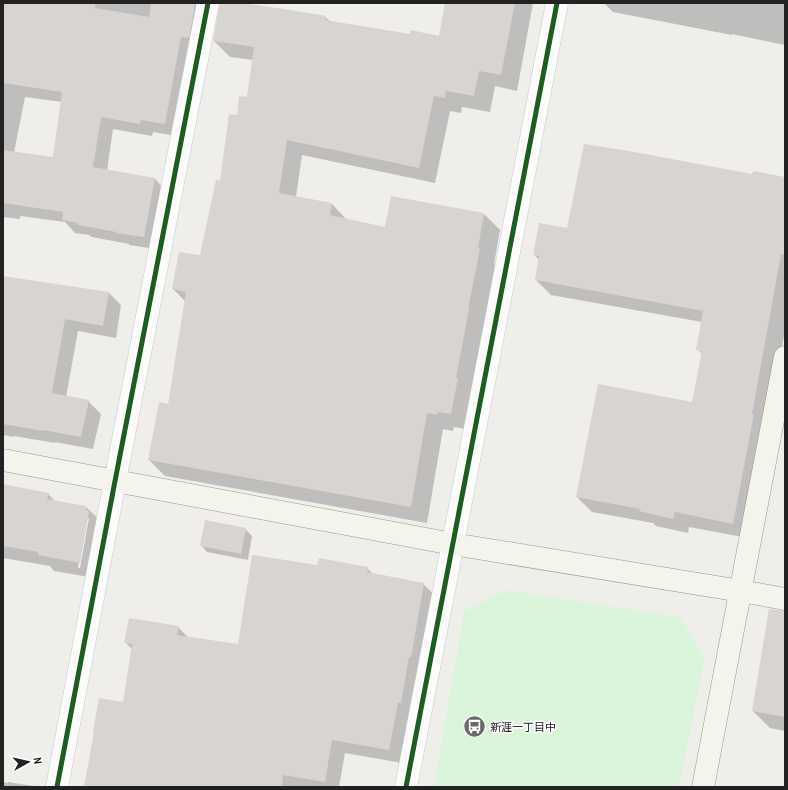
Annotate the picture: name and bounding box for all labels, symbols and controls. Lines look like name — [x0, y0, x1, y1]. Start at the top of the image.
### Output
bus stop icon: 新涯一丁目中 — [462, 714, 488, 740]
place label: 新涯一丁目中 — [490, 720, 556, 734]
north arrow — [8, 742, 48, 782]
text: N — [31, 756, 45, 765]

